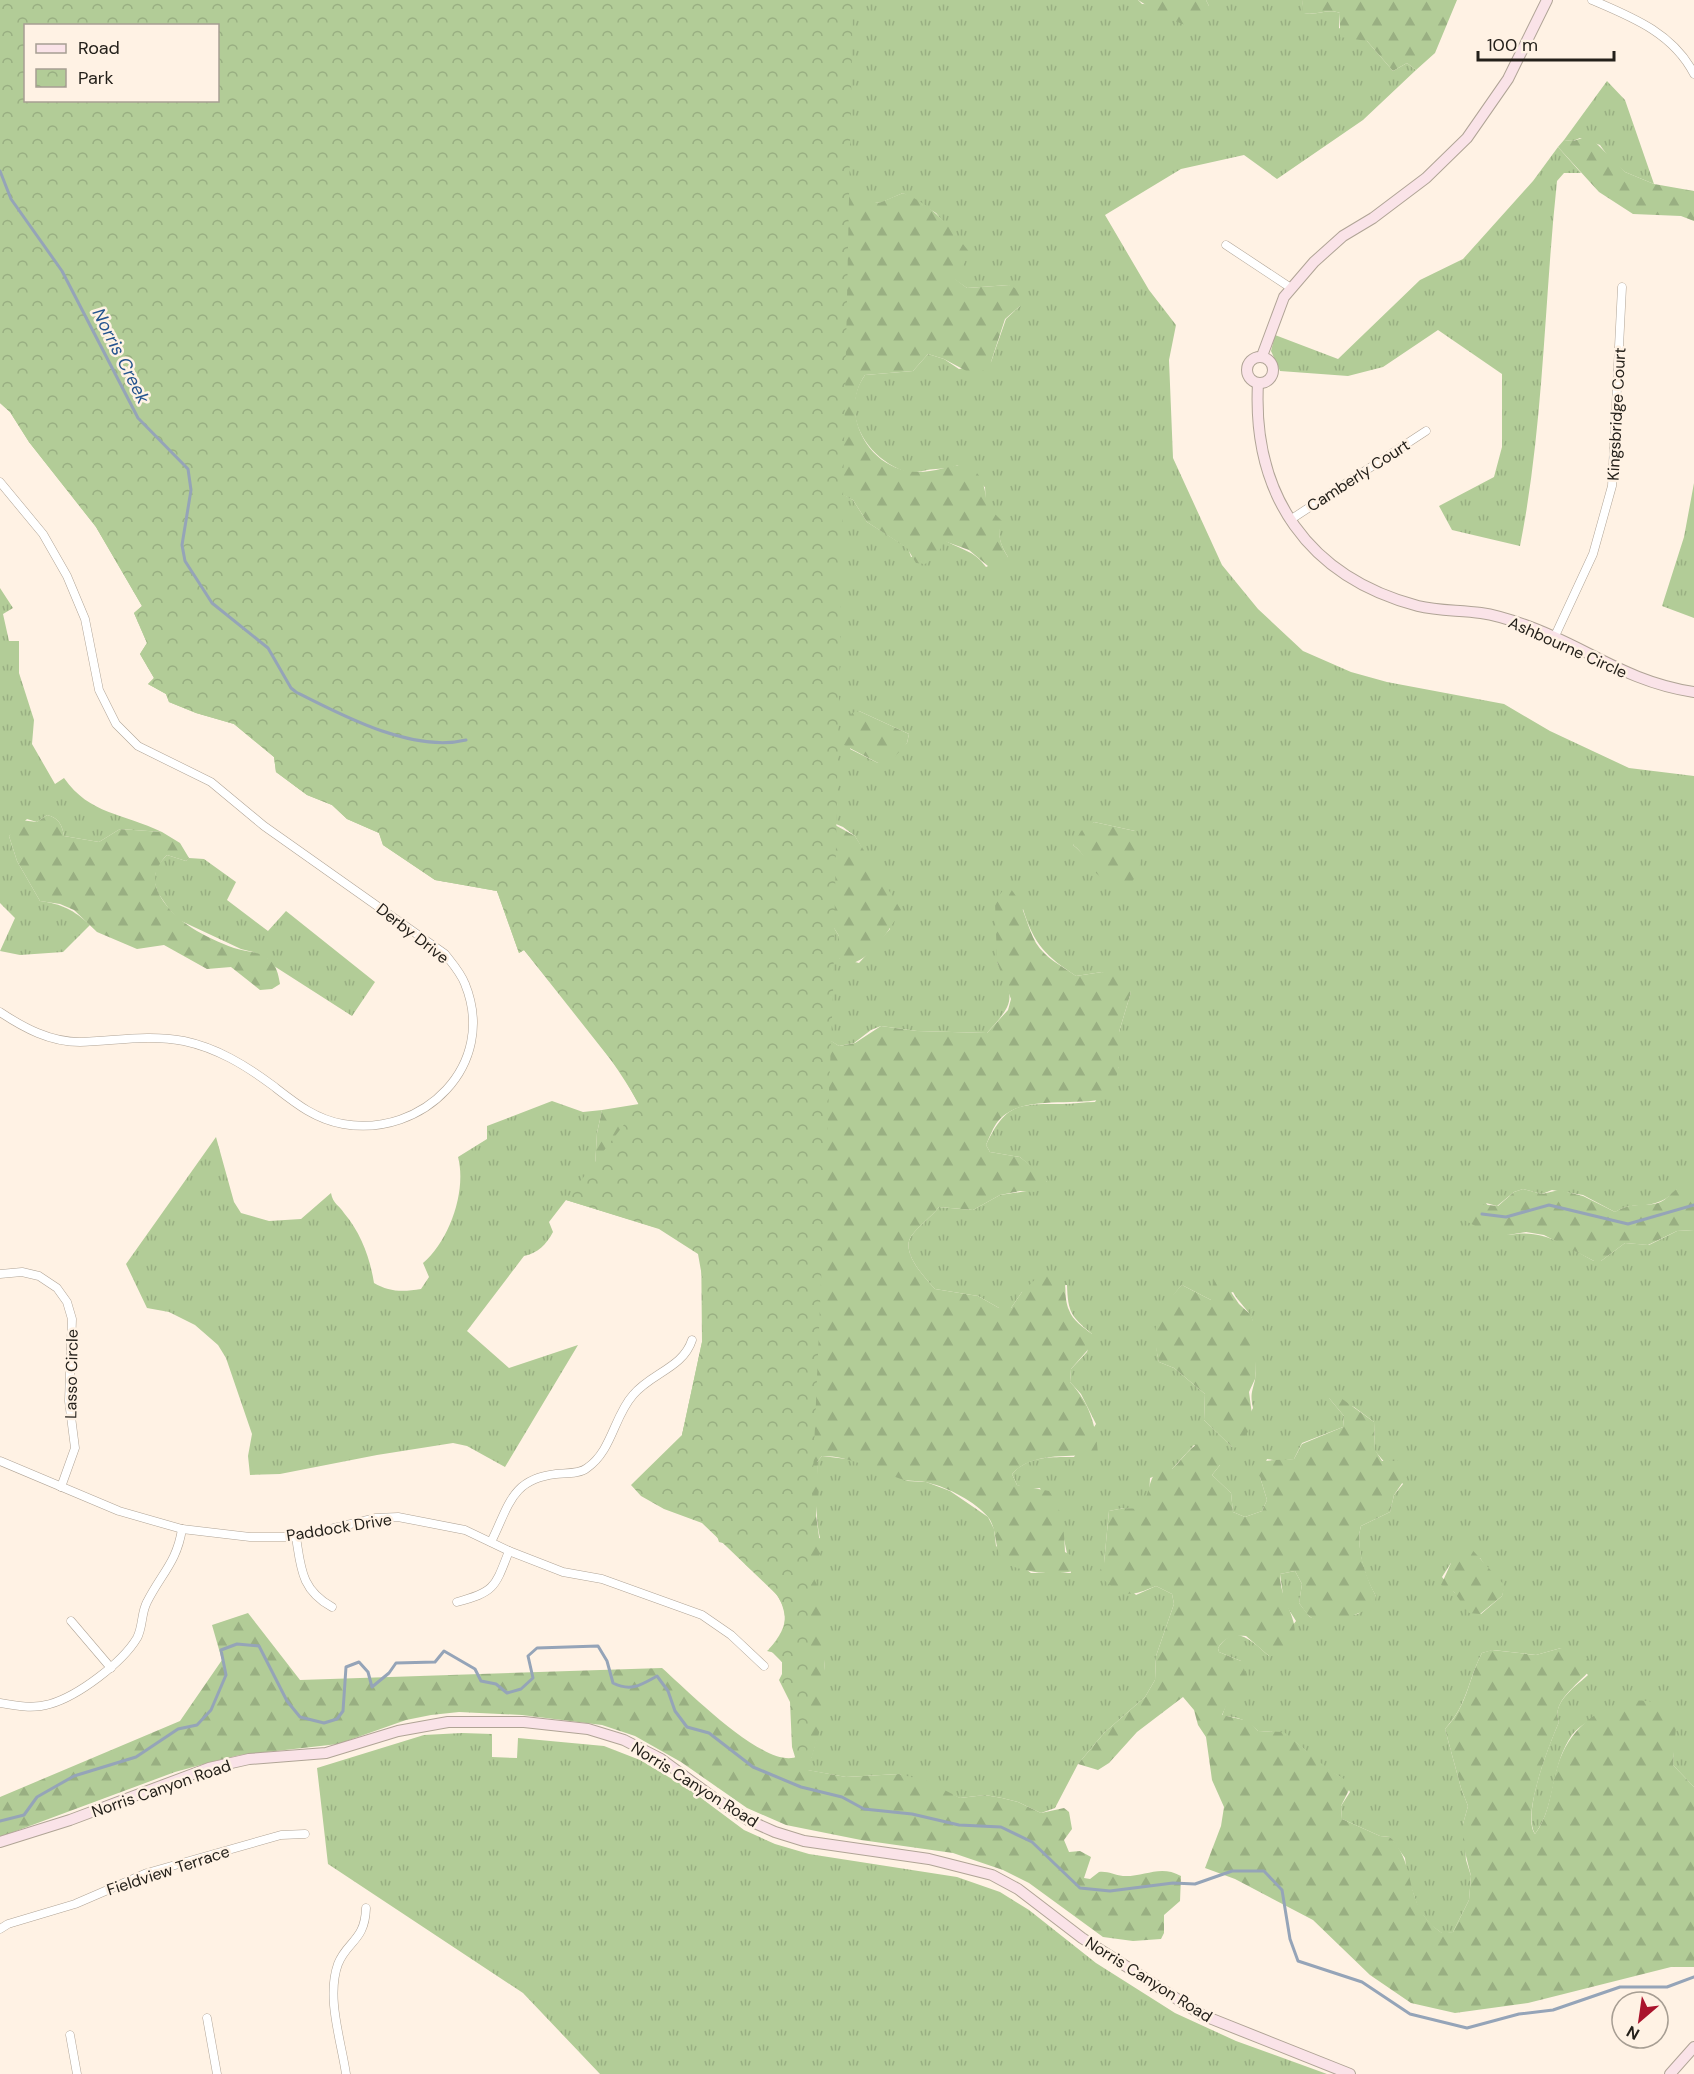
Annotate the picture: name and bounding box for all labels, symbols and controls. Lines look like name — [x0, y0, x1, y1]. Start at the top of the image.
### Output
legend — [24, 24, 219, 102]
scale bar — [1478, 24, 1614, 62]
text: 100 m — [1487, 33, 1538, 57]
text: Road — [78, 36, 120, 60]
text: Park — [78, 66, 114, 90]
water label: Norris Creek — [87, 304, 156, 409]
street label: Kingsbridge Court — [1603, 347, 1630, 481]
street label: Camberly Court — [1303, 434, 1414, 516]
street label: Ashbourne Circle — [1505, 612, 1630, 683]
street label: Derby Drive — [372, 899, 453, 968]
street label: Lasso Circle — [60, 1329, 83, 1419]
street label: Paddock Drive — [285, 1509, 393, 1546]
street label: Norris Canyon Road — [627, 1737, 762, 1832]
street label: Norris Canyon Road — [89, 1755, 234, 1822]
street label: Fieldview Terrace — [104, 1841, 232, 1900]
street label: Norris Canyon Road — [1081, 1932, 1216, 2027]
north arrow — [1610, 1990, 1670, 2050]
text: N — [1623, 2021, 1643, 2045]

